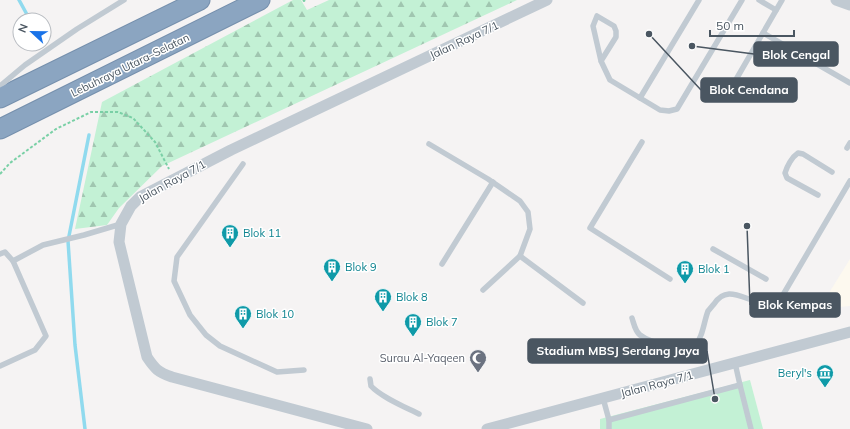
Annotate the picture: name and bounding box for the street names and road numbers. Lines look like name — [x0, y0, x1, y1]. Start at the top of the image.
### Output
street label: Jalan Raya 7/1 — [427, 18, 501, 62]
street label: Lebuhraya Utara–Selatan — [68, 30, 192, 100]
street label: Jalan Raya 7/1 — [136, 157, 208, 205]
street label: Jalan Raya 7/1 — [619, 368, 695, 400]

